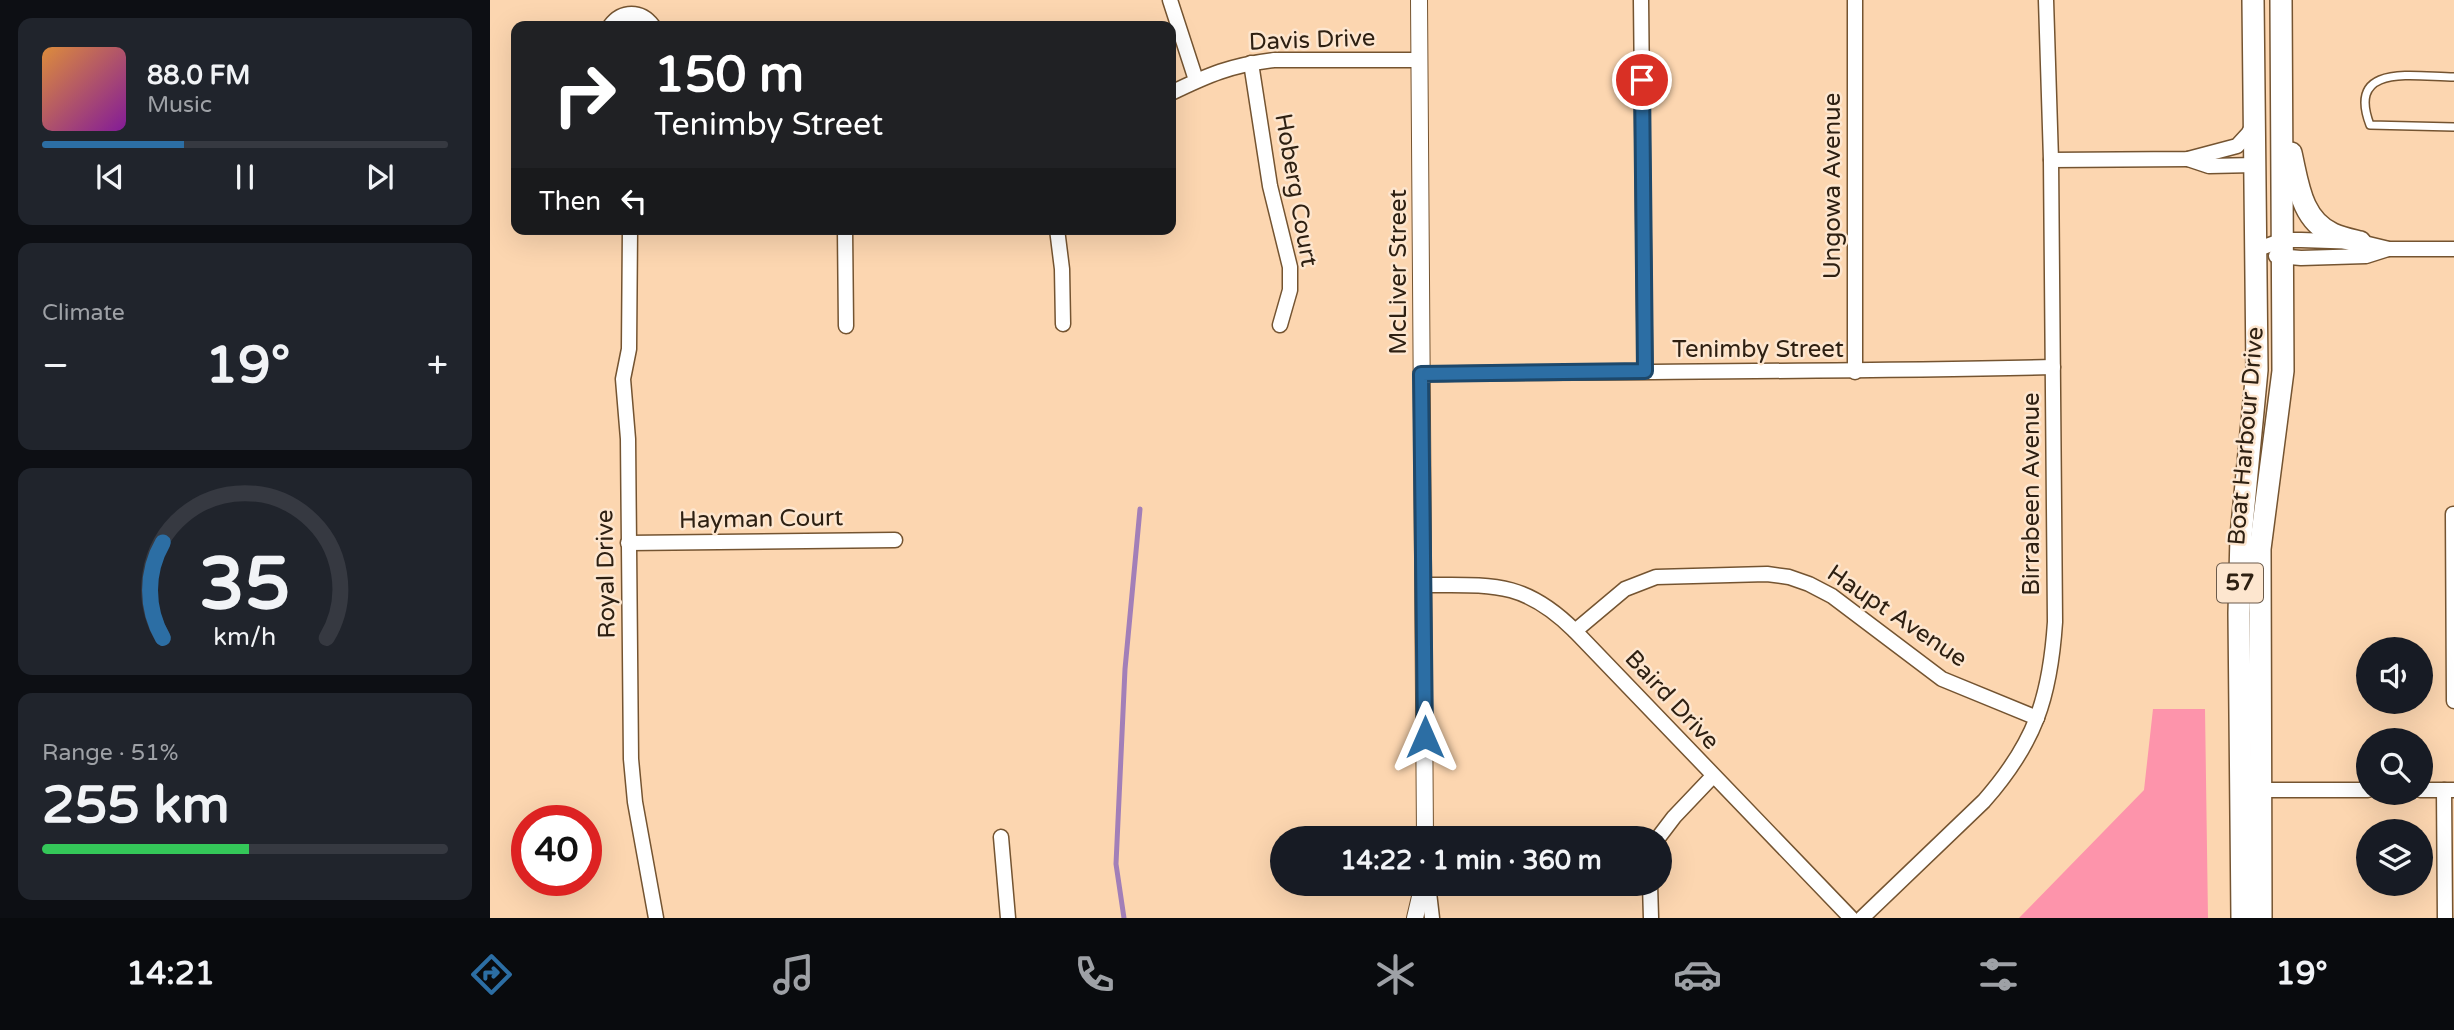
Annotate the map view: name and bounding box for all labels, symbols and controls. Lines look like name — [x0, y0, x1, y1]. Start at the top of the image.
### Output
street label: Davis Drive — [1248, 23, 1376, 57]
text: 150 m — [654, 46, 804, 105]
icon: right — [539, 49, 630, 140]
pin — [1612, 50, 1672, 110]
text: 88.0 FM — [147, 60, 250, 91]
icon: arrive — [1623, 61, 1661, 99]
text: Music — [147, 91, 212, 119]
street label: Ungowa Avenue — [1818, 93, 1847, 279]
text: Tenimby Street — [654, 106, 883, 144]
street label: Hoberg Court — [1268, 111, 1324, 269]
icon: previous — [91, 158, 129, 196]
icon: pause — [226, 158, 264, 196]
icon: next — [361, 158, 399, 196]
icon: left — [615, 182, 653, 220]
text: Then — [539, 186, 601, 217]
street label: McLiver Street — [1384, 189, 1413, 355]
text: Climate — [42, 299, 125, 327]
street label: Boat Harbour Drive — [2222, 325, 2270, 547]
text: 19° — [205, 334, 290, 397]
street label: Tenimby Street — [1672, 335, 1844, 364]
text: − — [42, 343, 69, 389]
text: + — [427, 343, 448, 389]
street label: Birrabeen Avenue — [2017, 392, 2046, 596]
street label: Hayman Court — [678, 503, 844, 535]
street label: Royal Drive — [590, 509, 622, 639]
text: 35 — [199, 541, 291, 629]
street label: Haupt Avenue — [1822, 559, 1972, 673]
road number: 57 — [2217, 564, 2263, 603]
text: km/h — [214, 621, 276, 651]
map controls — [2356, 637, 2433, 896]
button: sound — [2356, 637, 2433, 714]
street label: Baird Drive — [1619, 644, 1725, 756]
position arrow — [1388, 700, 1462, 774]
button: search — [2356, 728, 2433, 805]
text: Range · 51% — [42, 739, 178, 767]
text: 255 km — [42, 774, 230, 837]
speed limit sign: 40 — [511, 805, 602, 896]
button: layers — [2356, 819, 2433, 896]
text: 14:22 · 1 min · 360 m — [1340, 845, 1602, 876]
icon: directions — [467, 950, 516, 999]
icon: music — [769, 950, 818, 999]
icon: phone — [1070, 950, 1119, 999]
icon: climate — [1371, 950, 1420, 999]
icon: car — [1673, 950, 1722, 999]
icon: filters — [1974, 950, 2023, 999]
text: 14:21 — [126, 955, 215, 993]
text: 19° — [2275, 955, 2328, 993]

